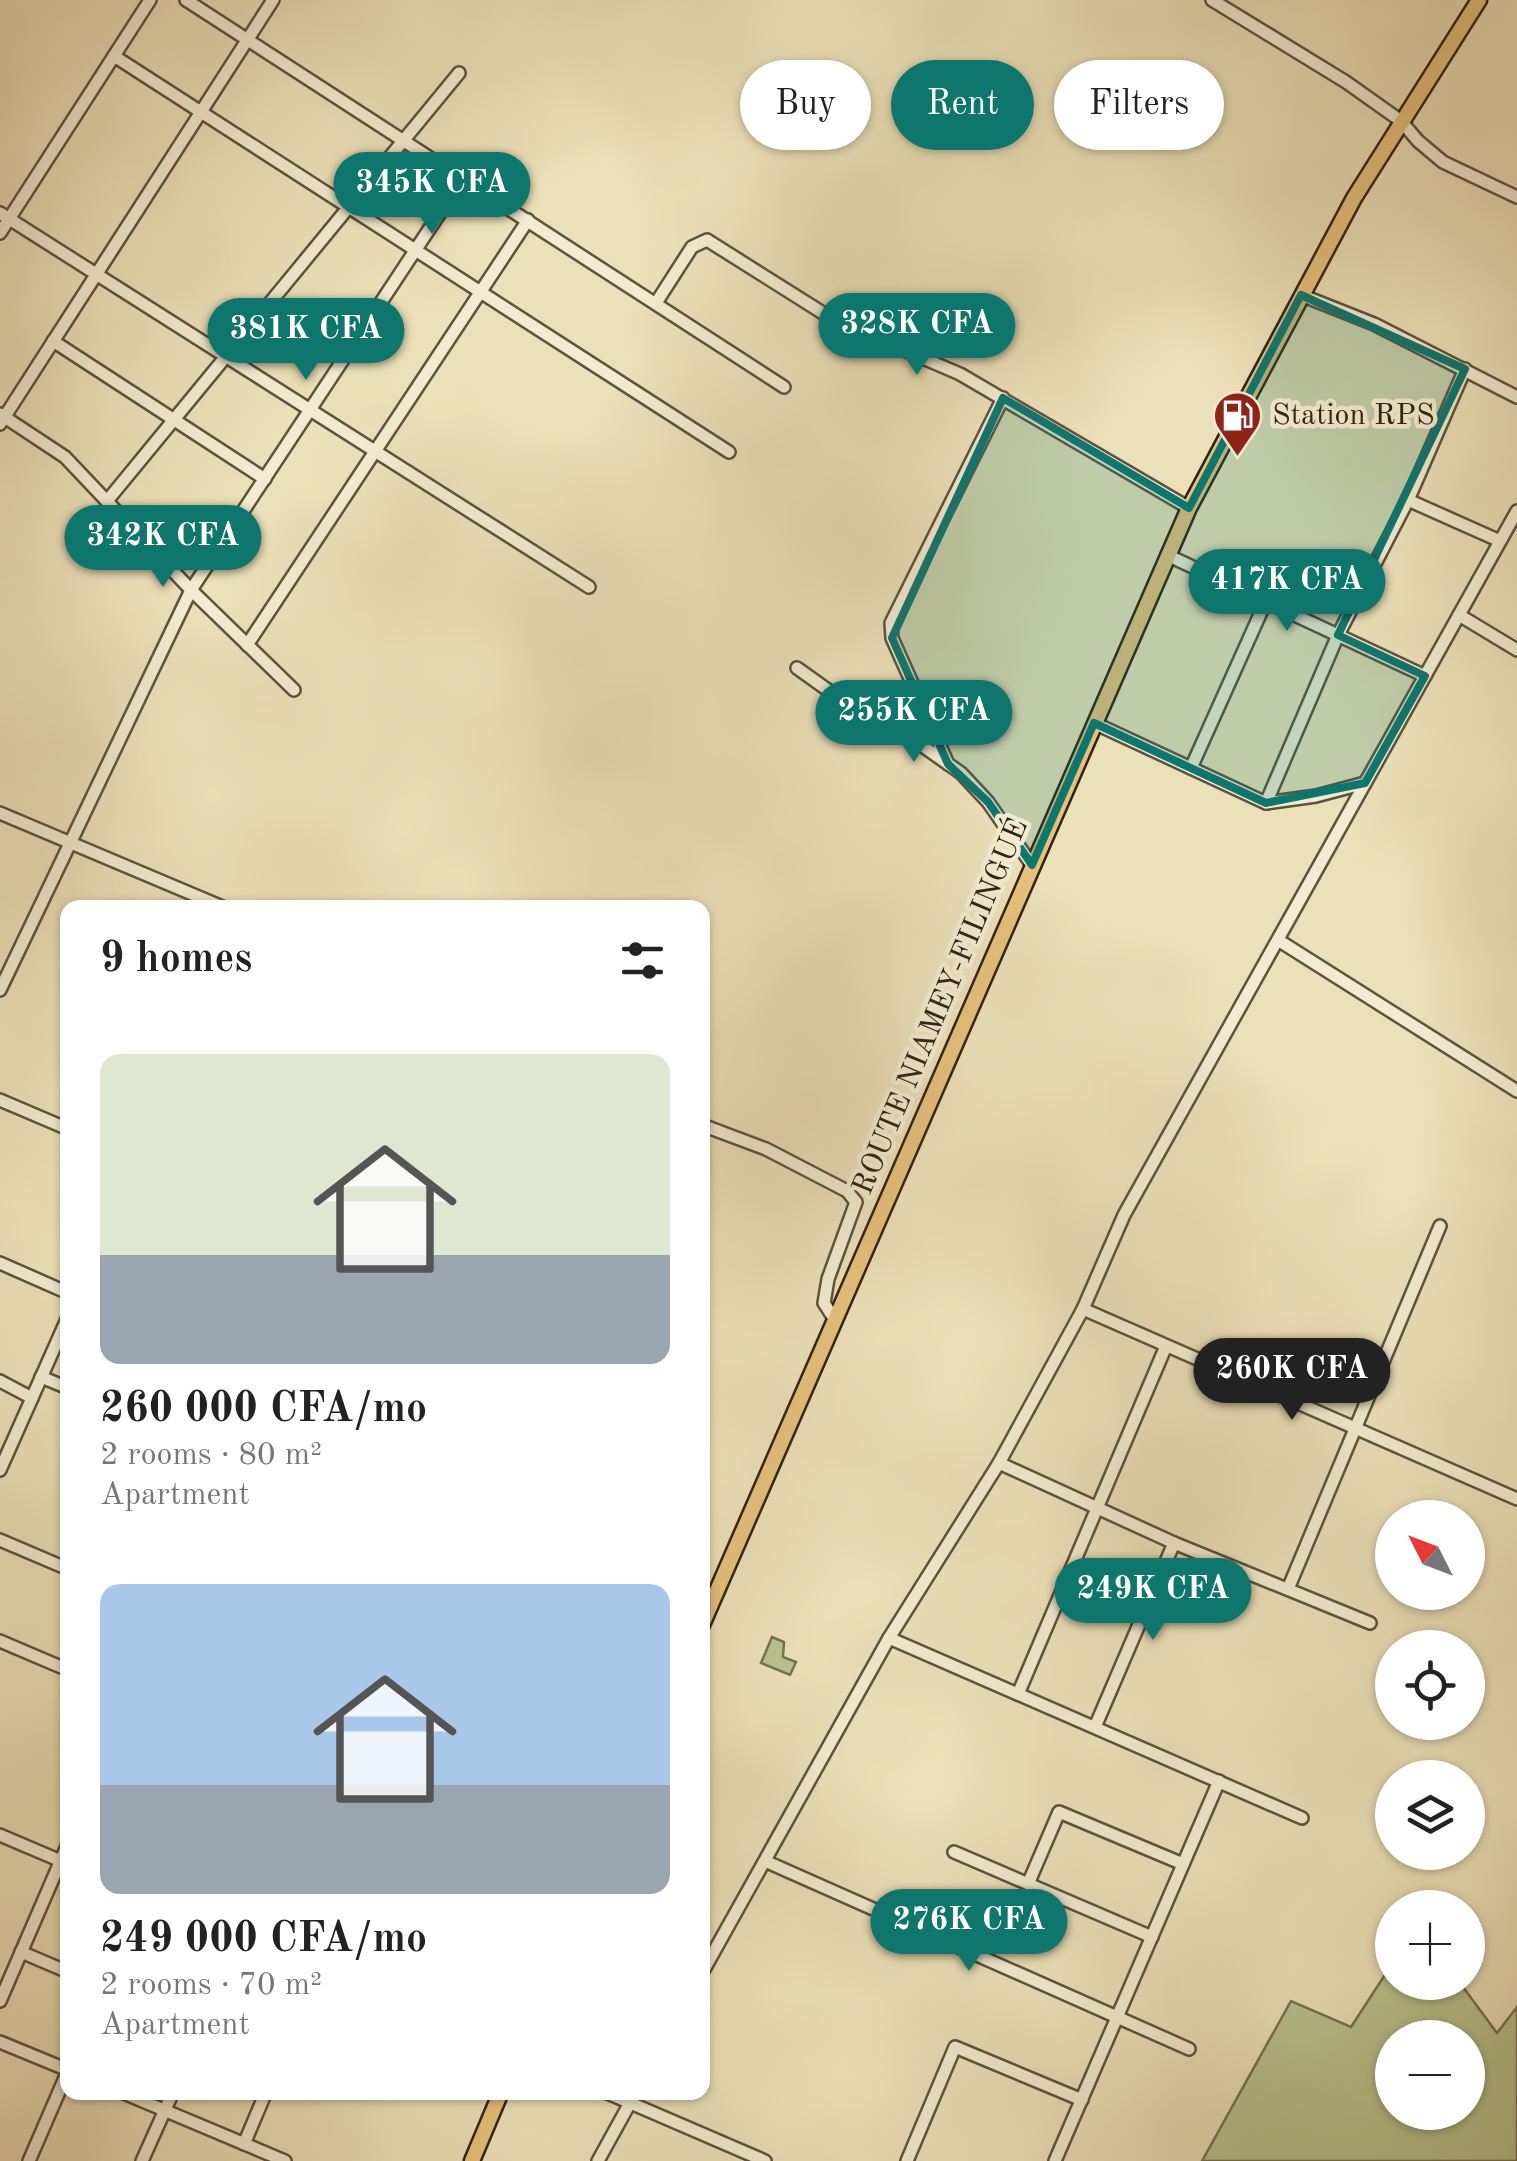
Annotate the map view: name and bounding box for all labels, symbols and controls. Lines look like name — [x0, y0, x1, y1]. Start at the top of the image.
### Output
chip: Buy — [740, 60, 871, 150]
chip: Rent — [891, 60, 1034, 150]
chip: Filters — [1054, 60, 1224, 150]
pin: 345K CFA — [329, 152, 535, 237]
text: 345K CFA — [355, 168, 509, 200]
pin: 328K CFA — [814, 293, 1020, 378]
pin: 381K CFA — [203, 298, 409, 383]
text: 328K CFA — [840, 309, 994, 341]
text: 381K CFA — [229, 314, 383, 346]
fuel station icon: Station RPS — [1211, 390, 1263, 458]
place label: Station RPS — [1272, 401, 1434, 431]
pin: 342K CFA — [60, 505, 266, 590]
text: 342K CFA — [86, 521, 240, 553]
pin: 417K CFA — [1184, 549, 1390, 634]
text: 417K CFA — [1210, 565, 1364, 597]
pin: 255K CFA — [811, 680, 1017, 765]
text: 255K CFA — [837, 696, 991, 728]
street label: ROUTE NIAMEY-FILINGUÉ — [843, 813, 1034, 1199]
icon: filters — [615, 933, 670, 988]
text: 9 homes — [100, 939, 252, 981]
icon: home — [295, 1119, 475, 1299]
pin: 260K CFA — [1189, 1338, 1395, 1423]
text: 260K CFA — [1215, 1354, 1369, 1386]
text: 260 000 CFA/mo — [100, 1389, 427, 1431]
text: 2 rooms · 80 m² — [100, 1440, 322, 1472]
text: Apartment — [100, 1480, 250, 1512]
north arrow — [1375, 1500, 1485, 1610]
map controls — [1375, 1500, 1485, 2130]
pin: 249K CFA — [1050, 1558, 1256, 1643]
text: 249K CFA — [1076, 1574, 1230, 1606]
button: locate — [1375, 1630, 1485, 1740]
icon: home — [295, 1649, 475, 1829]
button: layers — [1375, 1760, 1485, 1870]
pin: 276K CFA — [866, 1889, 1072, 1974]
button: + — [1375, 1890, 1485, 2000]
text: 276K CFA — [892, 1905, 1046, 1937]
text: 249 000 CFA/mo — [100, 1919, 427, 1961]
text: 2 rooms · 70 m² — [100, 1970, 322, 2002]
text: Apartment — [100, 2010, 250, 2042]
button: − — [1375, 2020, 1485, 2130]

